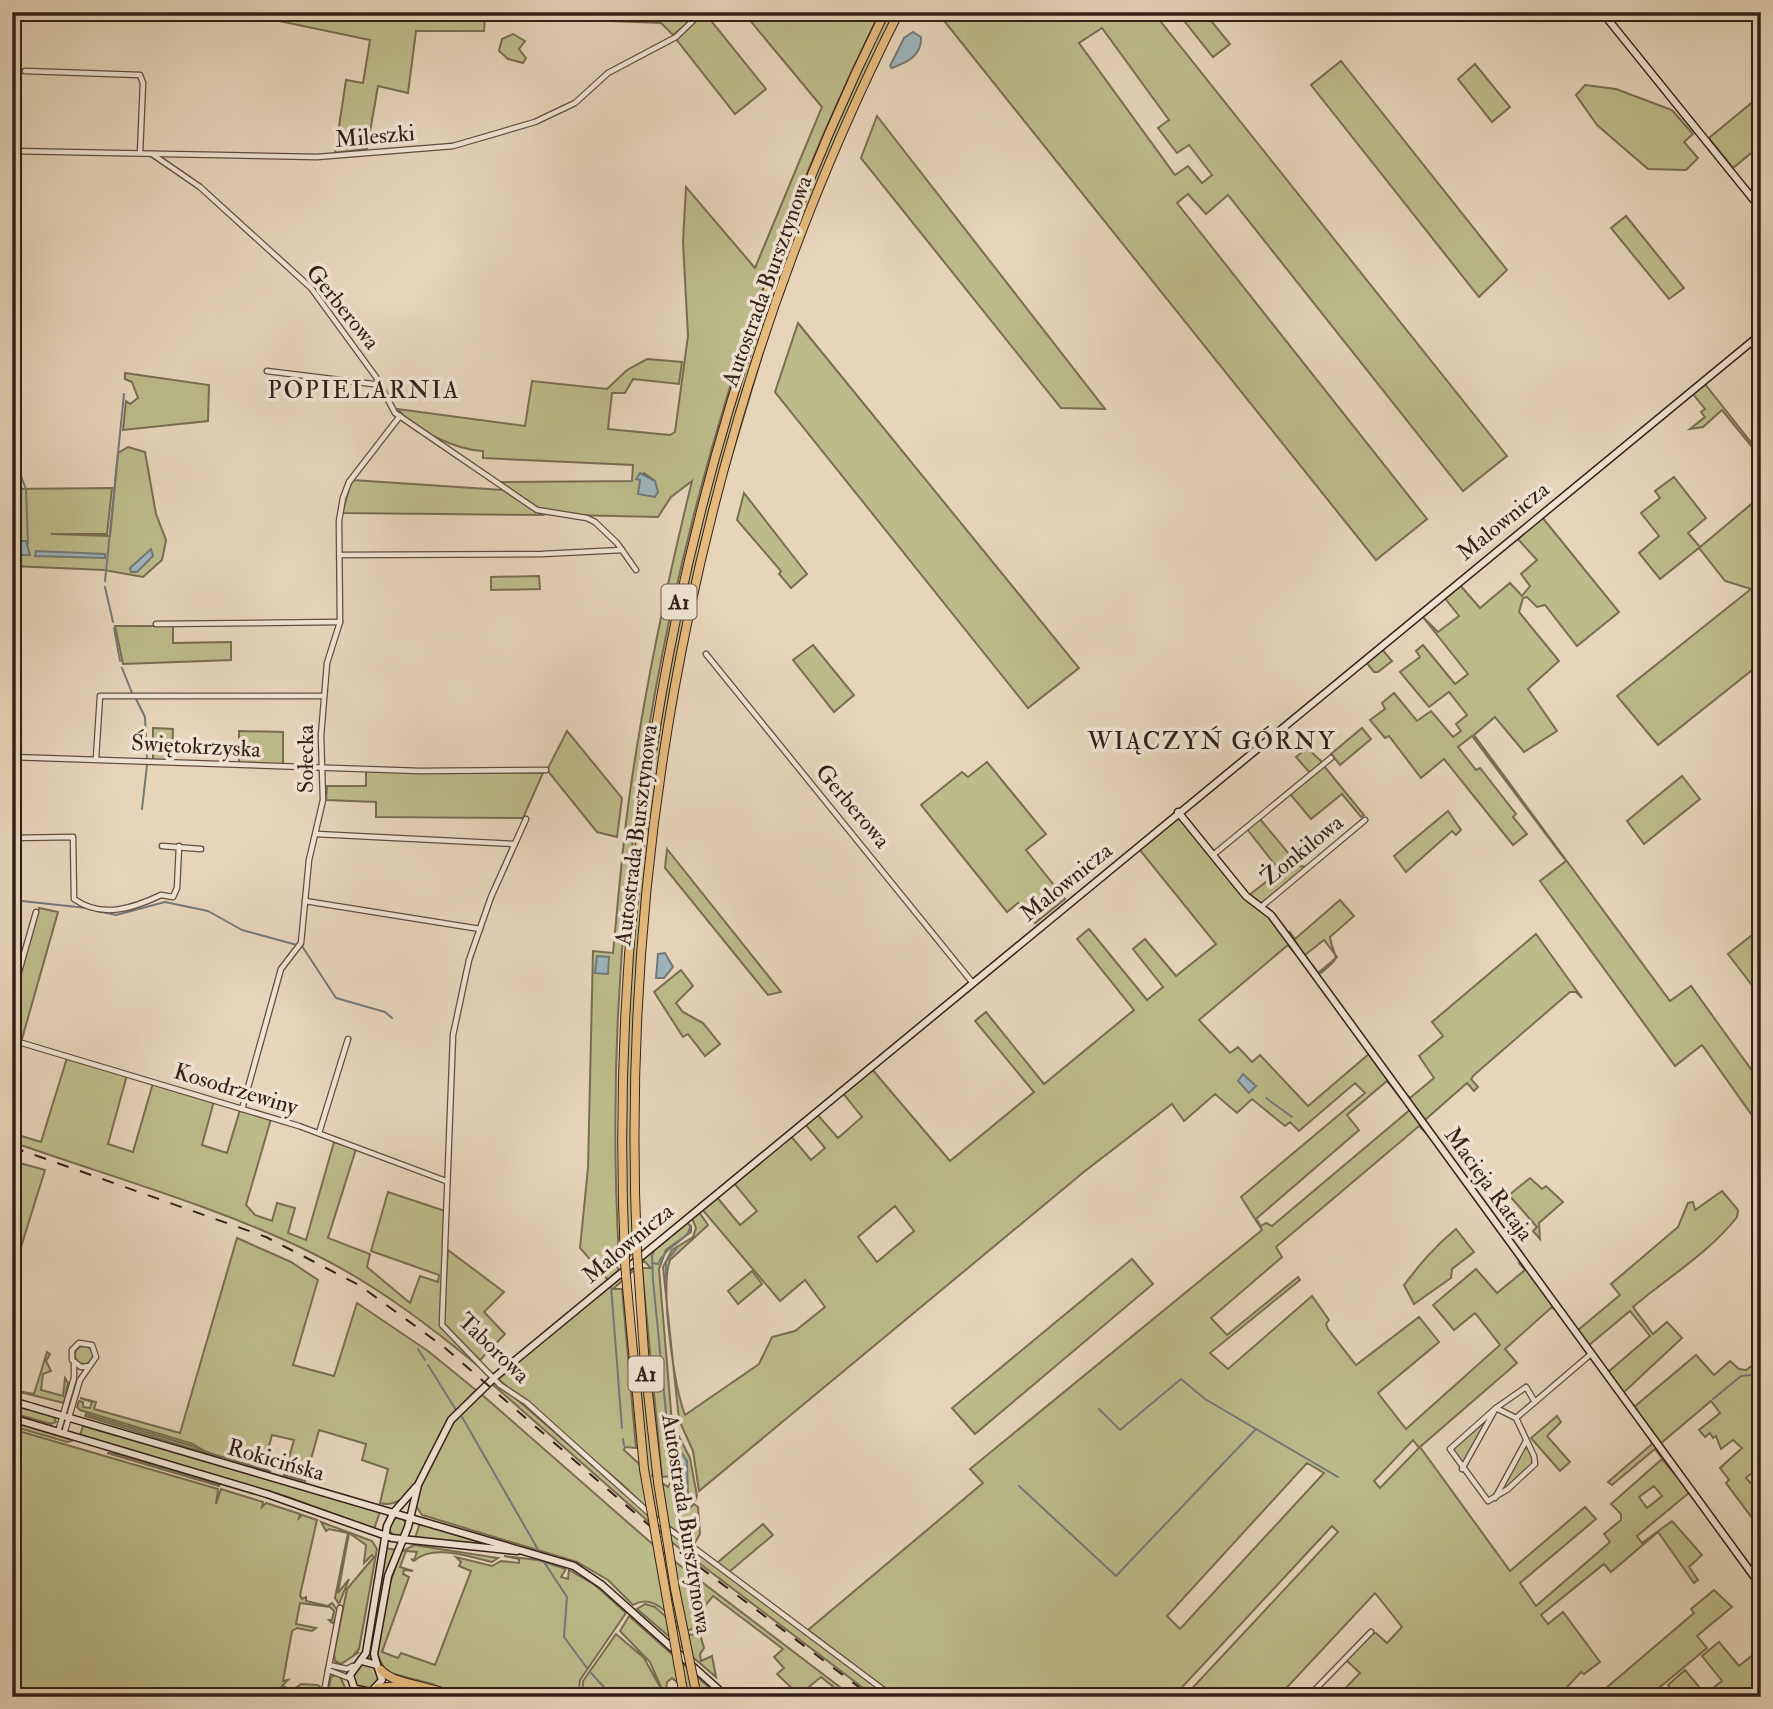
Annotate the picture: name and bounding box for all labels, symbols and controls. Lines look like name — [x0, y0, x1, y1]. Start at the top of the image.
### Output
street label: Mileszki — [334, 118, 416, 154]
street label: Autostrada Bursztynowa — [715, 171, 819, 391]
street label: Gerberowa — [300, 258, 387, 356]
district label: POPIELARNIA — [267, 375, 461, 406]
street label: Malownicza — [1451, 475, 1555, 567]
road number: A1 — [662, 584, 696, 620]
street label: Autostrada Bursztynowa — [608, 722, 664, 948]
street label: Sołecka — [291, 724, 320, 793]
district label: WIĄCZYŃ GÓRNY — [1087, 725, 1336, 757]
street label: Świętokrzyska — [130, 728, 262, 764]
street label: Gerberowa — [809, 758, 897, 855]
street label: Żonkilowa — [1255, 808, 1349, 892]
street label: Malownicza — [1014, 836, 1118, 928]
street label: Kosodrzewiny — [170, 1056, 302, 1122]
street label: Macieja Rataja — [1438, 1121, 1540, 1247]
street label: Malownicza — [576, 1196, 680, 1290]
street label: Taborowa — [452, 1307, 537, 1390]
road number: A1 — [628, 1356, 664, 1392]
street label: Autostrada Bursztynowa — [655, 1411, 719, 1637]
street label: Rokicińska — [224, 1432, 328, 1488]

